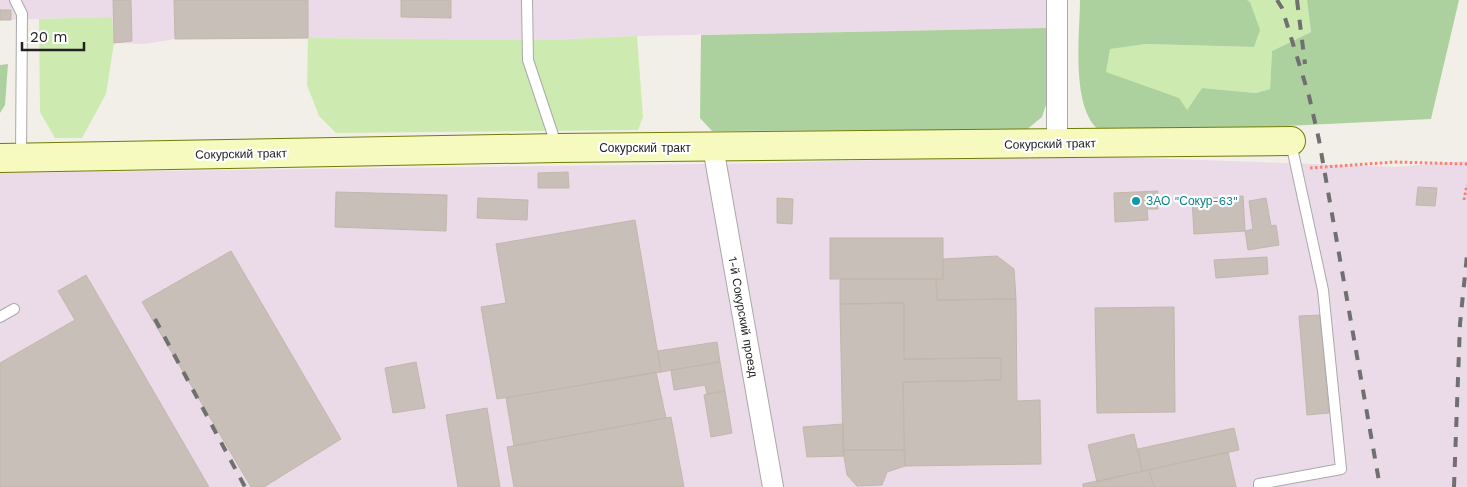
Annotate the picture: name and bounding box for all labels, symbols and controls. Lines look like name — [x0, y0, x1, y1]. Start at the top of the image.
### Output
scale bar — [22, 20, 85, 52]
text: 20 m — [30, 28, 68, 46]
street label: Сокурский тракт — [1004, 136, 1096, 152]
street label: Сокурский тракт — [599, 141, 691, 155]
street label: Сокурский тракт — [195, 146, 287, 162]
place label: ЗАО "Сокур-63" — [1146, 194, 1238, 208]
marker: ЗАО "Сокур-63" — [1130, 195, 1142, 207]
street label: 1-й Сокурский проезд — [726, 256, 760, 378]

